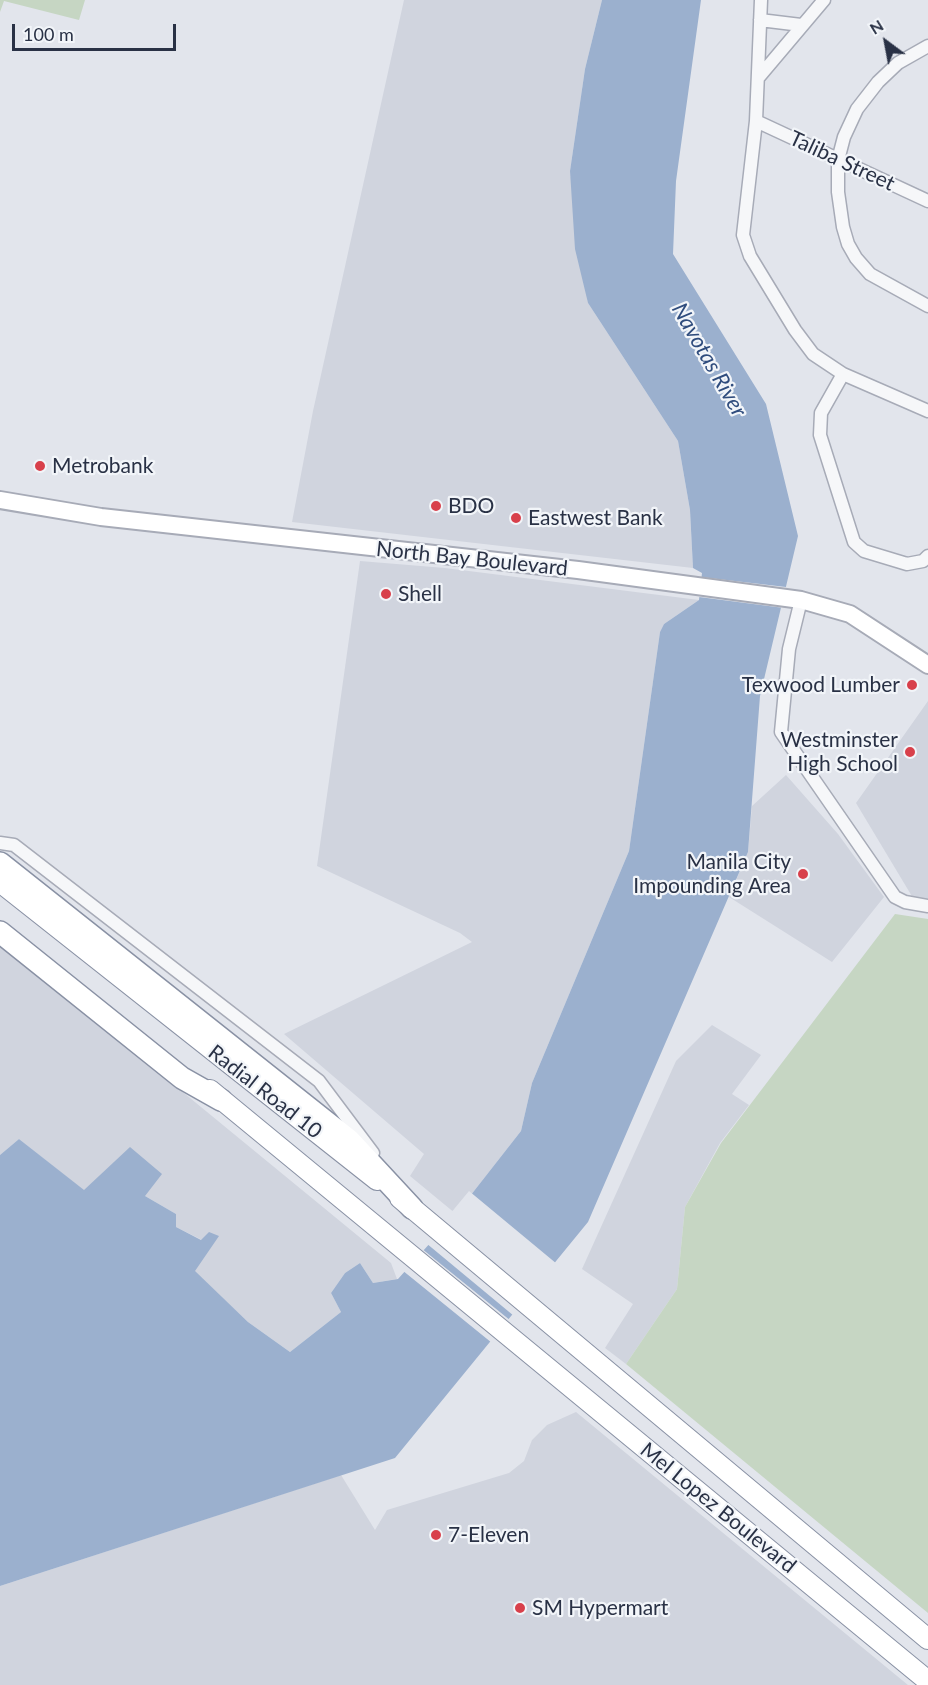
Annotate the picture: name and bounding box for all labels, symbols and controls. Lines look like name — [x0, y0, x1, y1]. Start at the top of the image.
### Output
scale bar — [15, 12, 178, 50]
north arrow — [856, 12, 916, 72]
text: N — [866, 15, 886, 38]
text: 100 m — [23, 23, 74, 45]
street label: Taliba Street — [785, 126, 899, 196]
water label: Navotas River — [666, 298, 752, 422]
place label: Metrobank — [52, 453, 153, 479]
marker: Metrobank — [33, 459, 47, 473]
place label: BDO — [448, 493, 494, 519]
marker: BDO — [429, 499, 443, 513]
place label: Eastwest Bank — [528, 505, 663, 531]
marker: Eastwest Bank — [509, 511, 523, 525]
street label: North Bay Boulevard — [375, 536, 569, 582]
place label: Shell — [398, 581, 442, 607]
marker: Shell — [379, 587, 393, 601]
place label: Texwood Lumber — [742, 672, 900, 698]
marker: Texwood Lumber — [905, 678, 919, 692]
place label: Westminster High School — [780, 727, 898, 777]
marker: Westminster High School — [903, 745, 917, 759]
place label: Manila City Impounding Area — [633, 849, 791, 899]
marker: Manila City Impounding Area — [796, 867, 810, 881]
street label: Radial Road 10 — [203, 1040, 327, 1144]
street label: Mel Lopez Boulevard — [635, 1437, 801, 1579]
place label: 7-Eleven — [448, 1522, 529, 1548]
marker: 7-Eleven — [429, 1528, 443, 1542]
place label: SM Hypermart — [532, 1595, 668, 1621]
marker: SM Hypermart — [513, 1601, 527, 1615]

